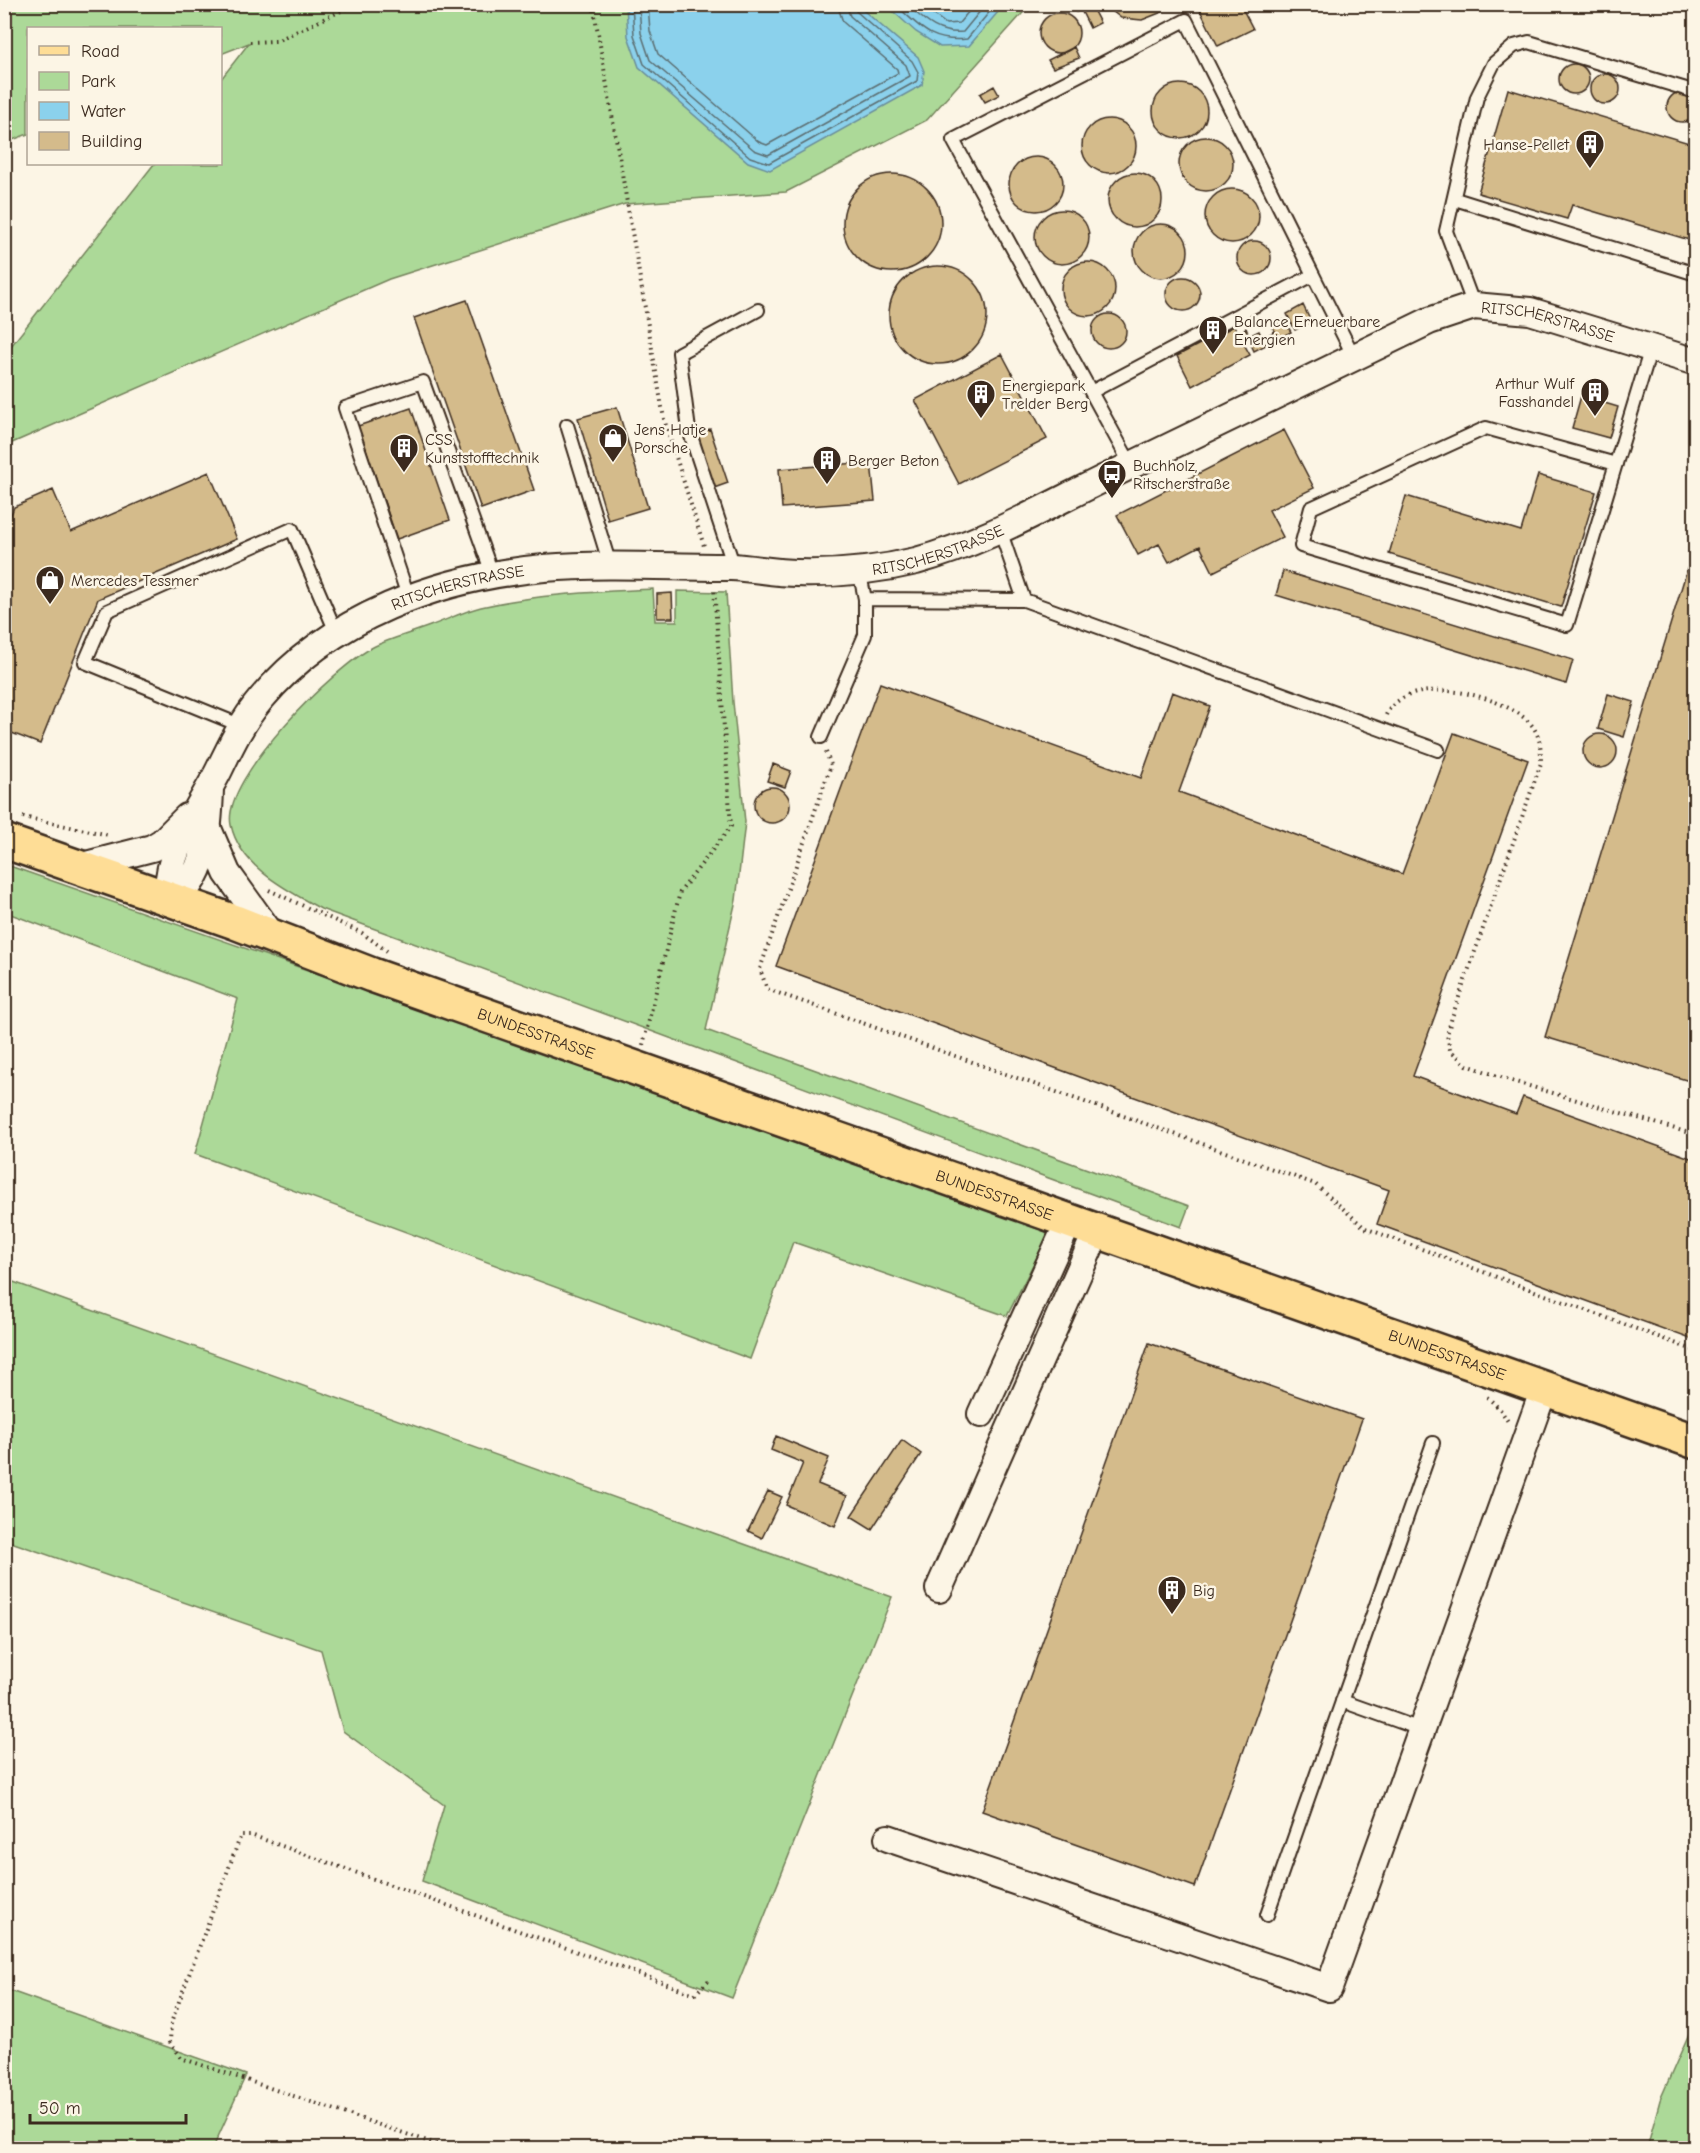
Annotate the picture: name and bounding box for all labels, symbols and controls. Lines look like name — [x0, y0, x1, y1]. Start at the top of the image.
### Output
legend — [27, 27, 222, 165]
text: Road — [81, 41, 120, 62]
text: Park — [81, 71, 116, 92]
text: Water — [81, 101, 126, 122]
building icon: Hanse-Pellet — [1574, 128, 1606, 170]
text: Building — [81, 131, 143, 152]
place label: Hanse-Pellet — [1483, 136, 1569, 154]
street label: RITSCHERSTRASSE — [1480, 299, 1617, 347]
place label: Balance Erneuerbare Energien — [1234, 313, 1380, 349]
building icon: Balance Erneuerbare Energien — [1197, 314, 1229, 356]
place label: Arthur Wulf Fasshandel — [1495, 375, 1576, 411]
building icon: Arthur Wulf Fasshandel — [1579, 376, 1611, 418]
place label: Energiepark Trelder Berg — [1002, 377, 1088, 413]
building icon: Energiepark Trelder Berg — [965, 378, 997, 420]
place label: Jens Hatje Porsche — [634, 421, 706, 457]
shop icon: Jens Hatje Porsche — [597, 422, 629, 464]
place label: CSS Kunststofftechnik — [425, 431, 539, 467]
building icon: CSS Kunststofftechnik — [388, 432, 420, 474]
building icon: Berger Beton — [811, 444, 843, 486]
place label: Berger Beton — [848, 452, 939, 470]
place label: Buchholz, Ritscherstraße — [1133, 457, 1230, 493]
bus stop icon: Buchholz, Ritscherstraße — [1096, 458, 1128, 500]
street label: RITSCHERSTRASSE — [871, 521, 1007, 579]
street label: RITSCHERSTRASSE — [389, 562, 526, 614]
shop icon: Mercedes Tessmer — [34, 564, 66, 606]
place label: Mercedes Tessmer — [71, 572, 199, 590]
street label: BUNDESSTRASSE — [475, 1005, 598, 1063]
street label: BUNDESSTRASSE — [933, 1167, 1056, 1225]
street label: BUNDESSTRASSE — [1386, 1326, 1509, 1384]
building icon: Big — [1156, 1574, 1188, 1616]
place label: Big — [1193, 1582, 1215, 1600]
scale bar — [30, 2087, 186, 2125]
text: 50 m — [39, 2098, 81, 2119]

